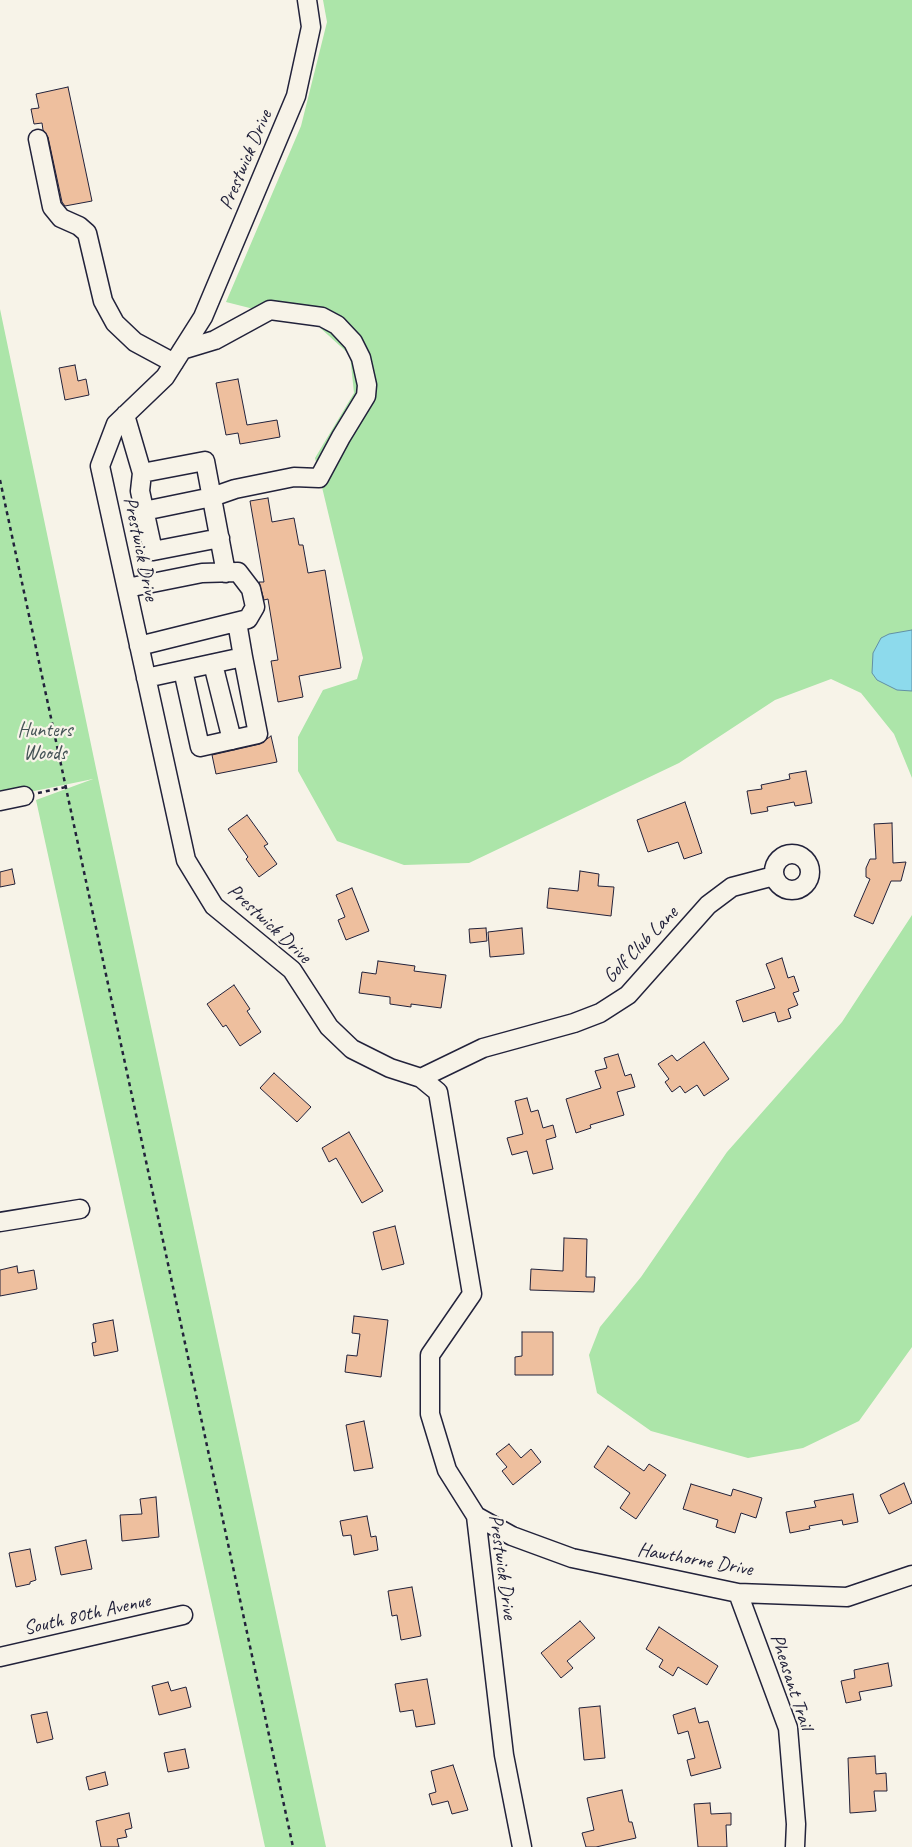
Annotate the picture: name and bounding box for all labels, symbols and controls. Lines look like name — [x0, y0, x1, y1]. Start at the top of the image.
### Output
street label: Prestwick Drive — [214, 107, 278, 213]
street label: Prestwick Drive — [117, 495, 163, 603]
park label: Hunters Woods — [18, 719, 72, 766]
street label: Prestwick Drive — [222, 879, 316, 969]
street label: Golf Club Lane — [599, 902, 683, 988]
street label: Prestwick Drive — [483, 1513, 521, 1621]
street label: Hawthorne Drive — [636, 1538, 754, 1582]
street label: South 80th Avenue — [21, 1589, 153, 1641]
street label: Pheasant Trail — [764, 1631, 818, 1733]

